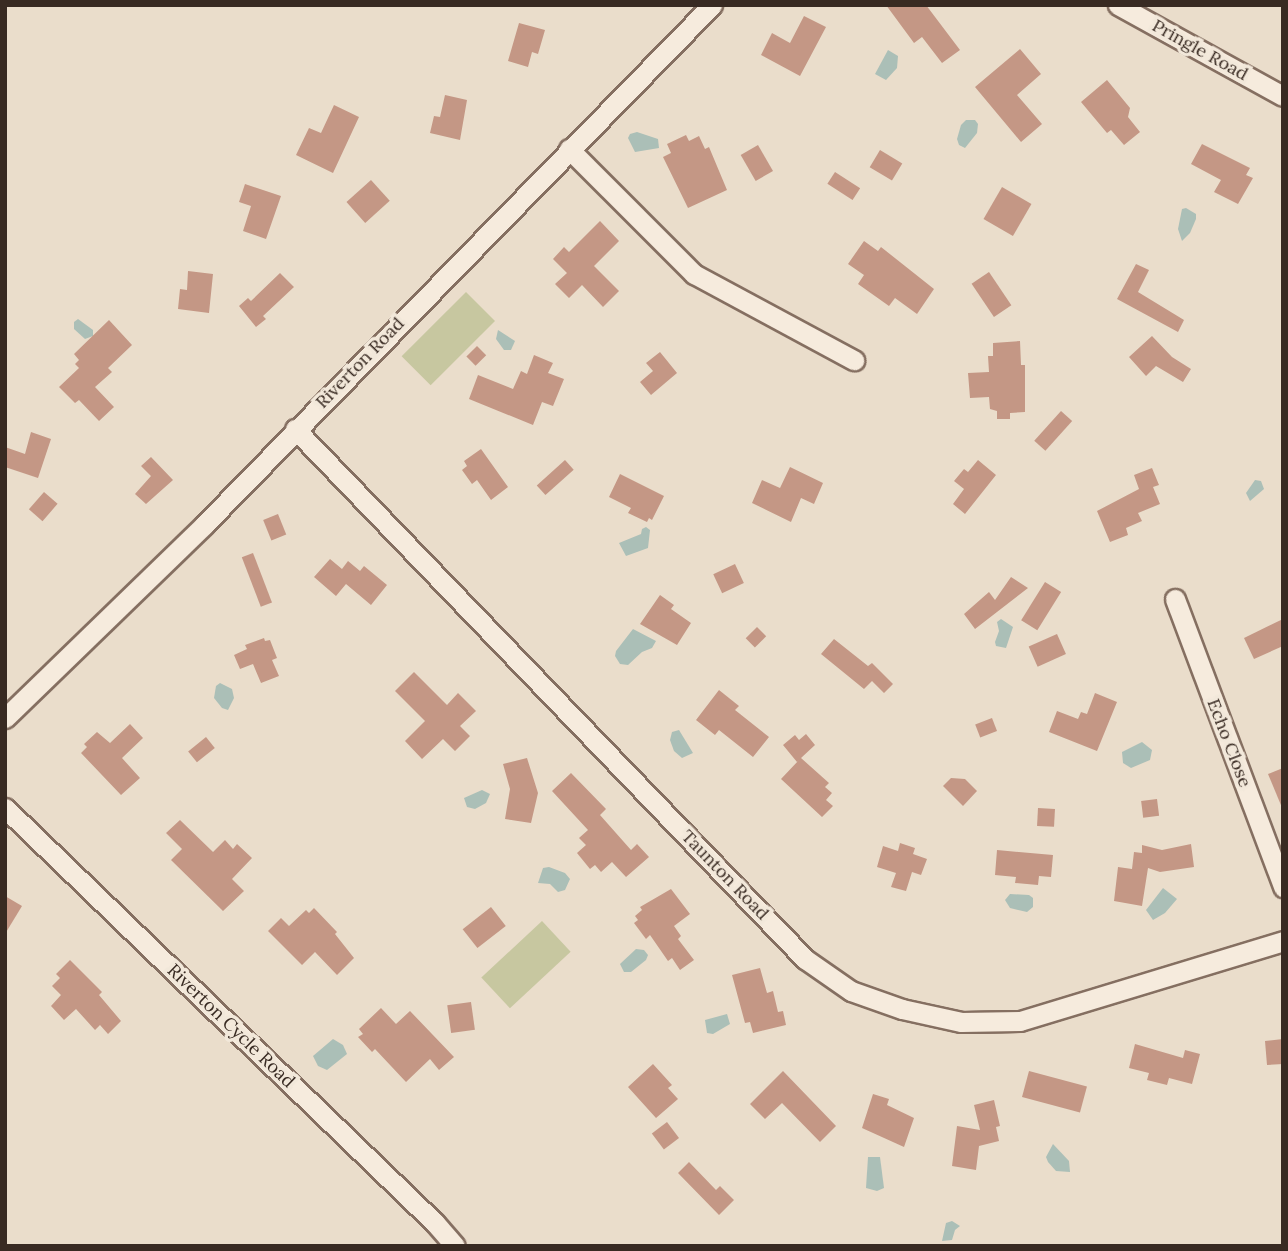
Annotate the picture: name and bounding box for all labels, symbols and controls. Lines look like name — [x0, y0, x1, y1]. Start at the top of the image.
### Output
street label: Pringle Road — [1148, 15, 1252, 85]
street label: Riverton Road — [311, 313, 409, 413]
street label: Echo Close — [1202, 696, 1256, 790]
street label: Taunton Road — [677, 826, 773, 924]
street label: Riverton Cycle Road — [163, 960, 299, 1092]

